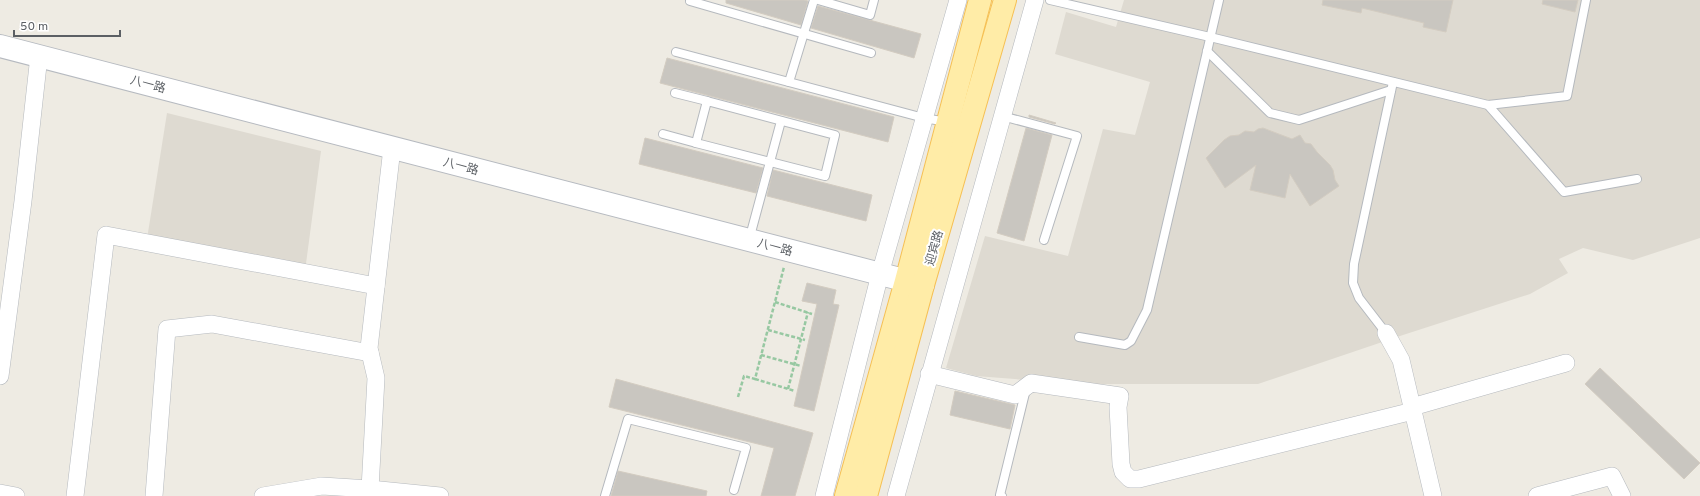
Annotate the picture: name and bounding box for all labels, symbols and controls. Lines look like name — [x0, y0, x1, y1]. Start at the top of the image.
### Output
scale bar — [14, 12, 120, 38]
text: 50 m — [20, 19, 48, 35]
street label: 八一路 — [128, 73, 167, 97]
street label: 八一路 — [441, 155, 480, 179]
street label: 迎宾路 — [922, 229, 948, 268]
street label: 八一路 — [755, 236, 794, 260]

